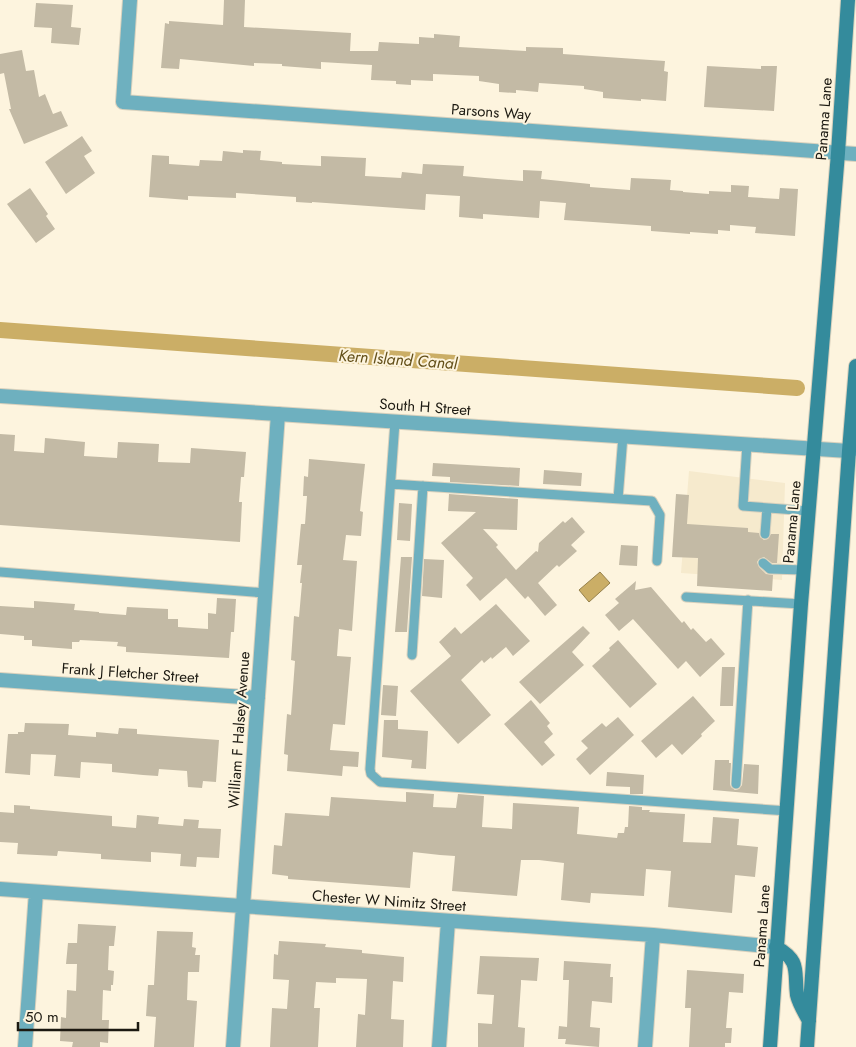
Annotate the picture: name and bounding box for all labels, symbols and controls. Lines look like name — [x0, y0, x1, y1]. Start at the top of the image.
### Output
street label: Panama Lane — [810, 77, 838, 161]
street label: Parsons Way — [450, 98, 532, 126]
water label: Kern Island Canal — [338, 344, 460, 375]
street label: South H Street — [379, 393, 472, 421]
street label: Panama Lane — [777, 479, 807, 564]
street label: William F Halsey Avenue — [223, 650, 255, 809]
street label: Frank J Fletcher Street — [61, 657, 200, 689]
street label: Panama Lane — [748, 884, 776, 968]
street label: Chester W Nimitz Street — [311, 885, 467, 917]
scale bar — [18, 1000, 138, 1032]
text: 50 m — [25, 1006, 59, 1028]

